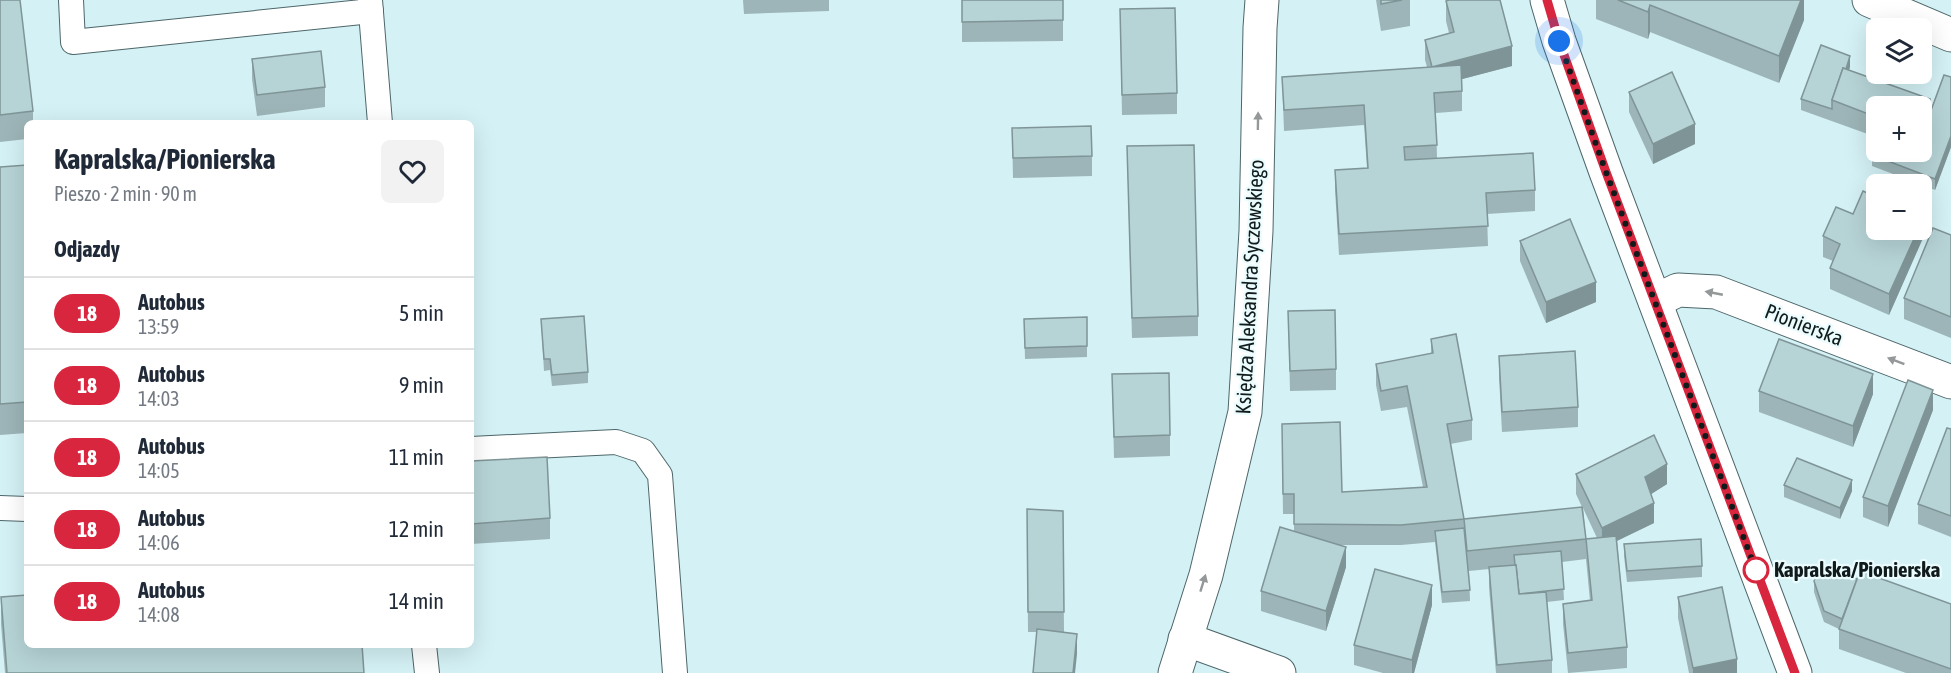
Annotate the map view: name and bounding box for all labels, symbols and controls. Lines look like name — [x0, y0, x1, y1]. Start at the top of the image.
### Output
map controls — [1866, 18, 1932, 240]
button: layers — [1866, 18, 1932, 84]
your location — [1544, 26, 1574, 56]
button: + — [1866, 96, 1932, 162]
one-way arrow — [1253, 111, 1263, 130]
button: heart — [381, 140, 444, 203]
text: Kapralska/Pionierska — [54, 143, 276, 175]
street label: Księdza Aleksandra Syczewskiego — [1230, 159, 1268, 415]
button: − — [1866, 174, 1932, 240]
text: Pieszo · 2 min · 90 m — [54, 182, 197, 205]
text: Odjazdy — [54, 236, 120, 262]
one-way arrow — [1704, 288, 1723, 297]
text: Autobus — [138, 289, 205, 315]
street label: Pionierska — [1762, 298, 1847, 350]
text: 5 min — [399, 300, 444, 326]
text: 18 — [77, 301, 97, 325]
text: 13:59 — [138, 315, 179, 338]
one-way arrow — [1887, 356, 1905, 366]
text: Autobus — [138, 361, 205, 387]
text: 9 min — [399, 372, 444, 398]
text: 18 — [77, 373, 97, 397]
text: 14:03 — [138, 387, 180, 410]
text: Autobus — [138, 433, 205, 459]
text: 11 min — [389, 444, 444, 470]
text: 18 — [77, 445, 97, 469]
text: 14:05 — [138, 459, 180, 482]
text: Autobus — [138, 505, 205, 531]
text: 12 min — [389, 516, 444, 542]
text: 18 — [77, 517, 97, 541]
text: 14:06 — [138, 531, 180, 554]
marker: Kapralska/Pionierska — [1743, 557, 1769, 583]
place label: Kapralska/Pionierska — [1774, 557, 1940, 581]
one-way arrow — [1199, 574, 1208, 592]
text: Autobus — [138, 577, 205, 603]
text: 14 min — [389, 588, 444, 614]
text: 18 — [77, 589, 97, 613]
text: 14:08 — [138, 603, 180, 626]

